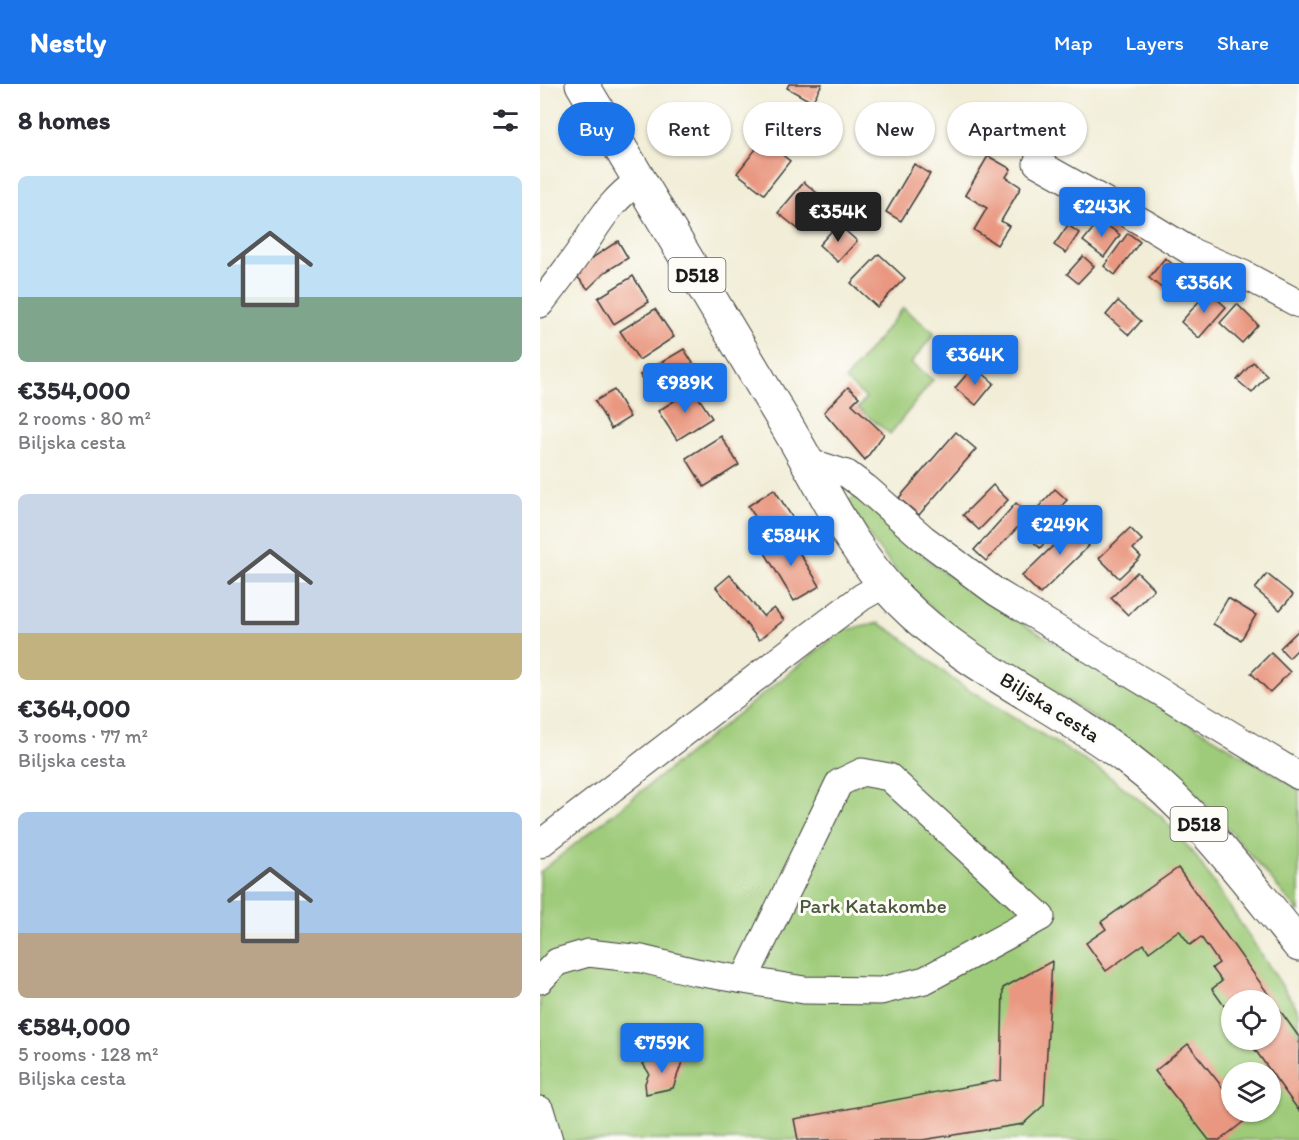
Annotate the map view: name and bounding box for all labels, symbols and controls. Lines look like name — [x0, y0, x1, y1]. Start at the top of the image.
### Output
text: Nestly — [30, 25, 106, 59]
text: Map — [1054, 30, 1093, 55]
text: Layers — [1126, 30, 1184, 55]
text: Share — [1217, 30, 1269, 55]
chip: Buy — [558, 102, 635, 156]
chip: Rent — [647, 102, 731, 156]
chip: Filters — [743, 102, 843, 156]
chip: New — [855, 102, 935, 156]
chip: Apartment — [947, 102, 1087, 156]
text: 8 homes — [18, 104, 110, 136]
icon: filters — [489, 104, 522, 137]
pin: €243K — [1060, 187, 1144, 238]
pin: €354K — [796, 192, 880, 243]
text: €243K — [1073, 194, 1131, 218]
text: €354K — [809, 199, 867, 223]
icon: home — [216, 215, 324, 323]
road number: D518 — [668, 258, 726, 292]
pin: €356K — [1162, 263, 1246, 314]
text: €356K — [1176, 270, 1232, 294]
pin: €364K — [933, 335, 1017, 386]
text: €364K — [946, 342, 1004, 366]
pin: €989K — [643, 363, 727, 414]
text: €989K — [657, 370, 713, 394]
text: €354,000 — [18, 374, 131, 406]
text: 2 rooms · 80 m² — [18, 406, 151, 430]
text: Biljska cesta — [18, 430, 126, 454]
pin: €249K — [1018, 505, 1102, 556]
text: €249K — [1031, 512, 1089, 536]
pin: €584K — [749, 516, 833, 567]
text: €584K — [762, 523, 820, 547]
icon: home — [216, 533, 324, 641]
street label: Biljska cesta — [996, 666, 1105, 747]
text: €364,000 — [18, 692, 131, 724]
text: 3 rooms · 77 m² — [18, 724, 148, 748]
text: Biljska cesta — [18, 748, 126, 772]
road number: D518 — [1170, 807, 1228, 841]
icon: home — [216, 851, 324, 959]
park label: Park Katakombe — [799, 893, 947, 918]
map controls — [1221, 990, 1281, 1122]
button: locate — [1221, 990, 1281, 1050]
text: €584,000 — [18, 1010, 131, 1042]
pin: €759K — [620, 1023, 704, 1074]
text: €759K — [634, 1030, 690, 1054]
text: 5 rooms · 128 m² — [18, 1042, 159, 1066]
button: layers — [1221, 1062, 1281, 1122]
text: Biljska cesta — [18, 1066, 126, 1090]

